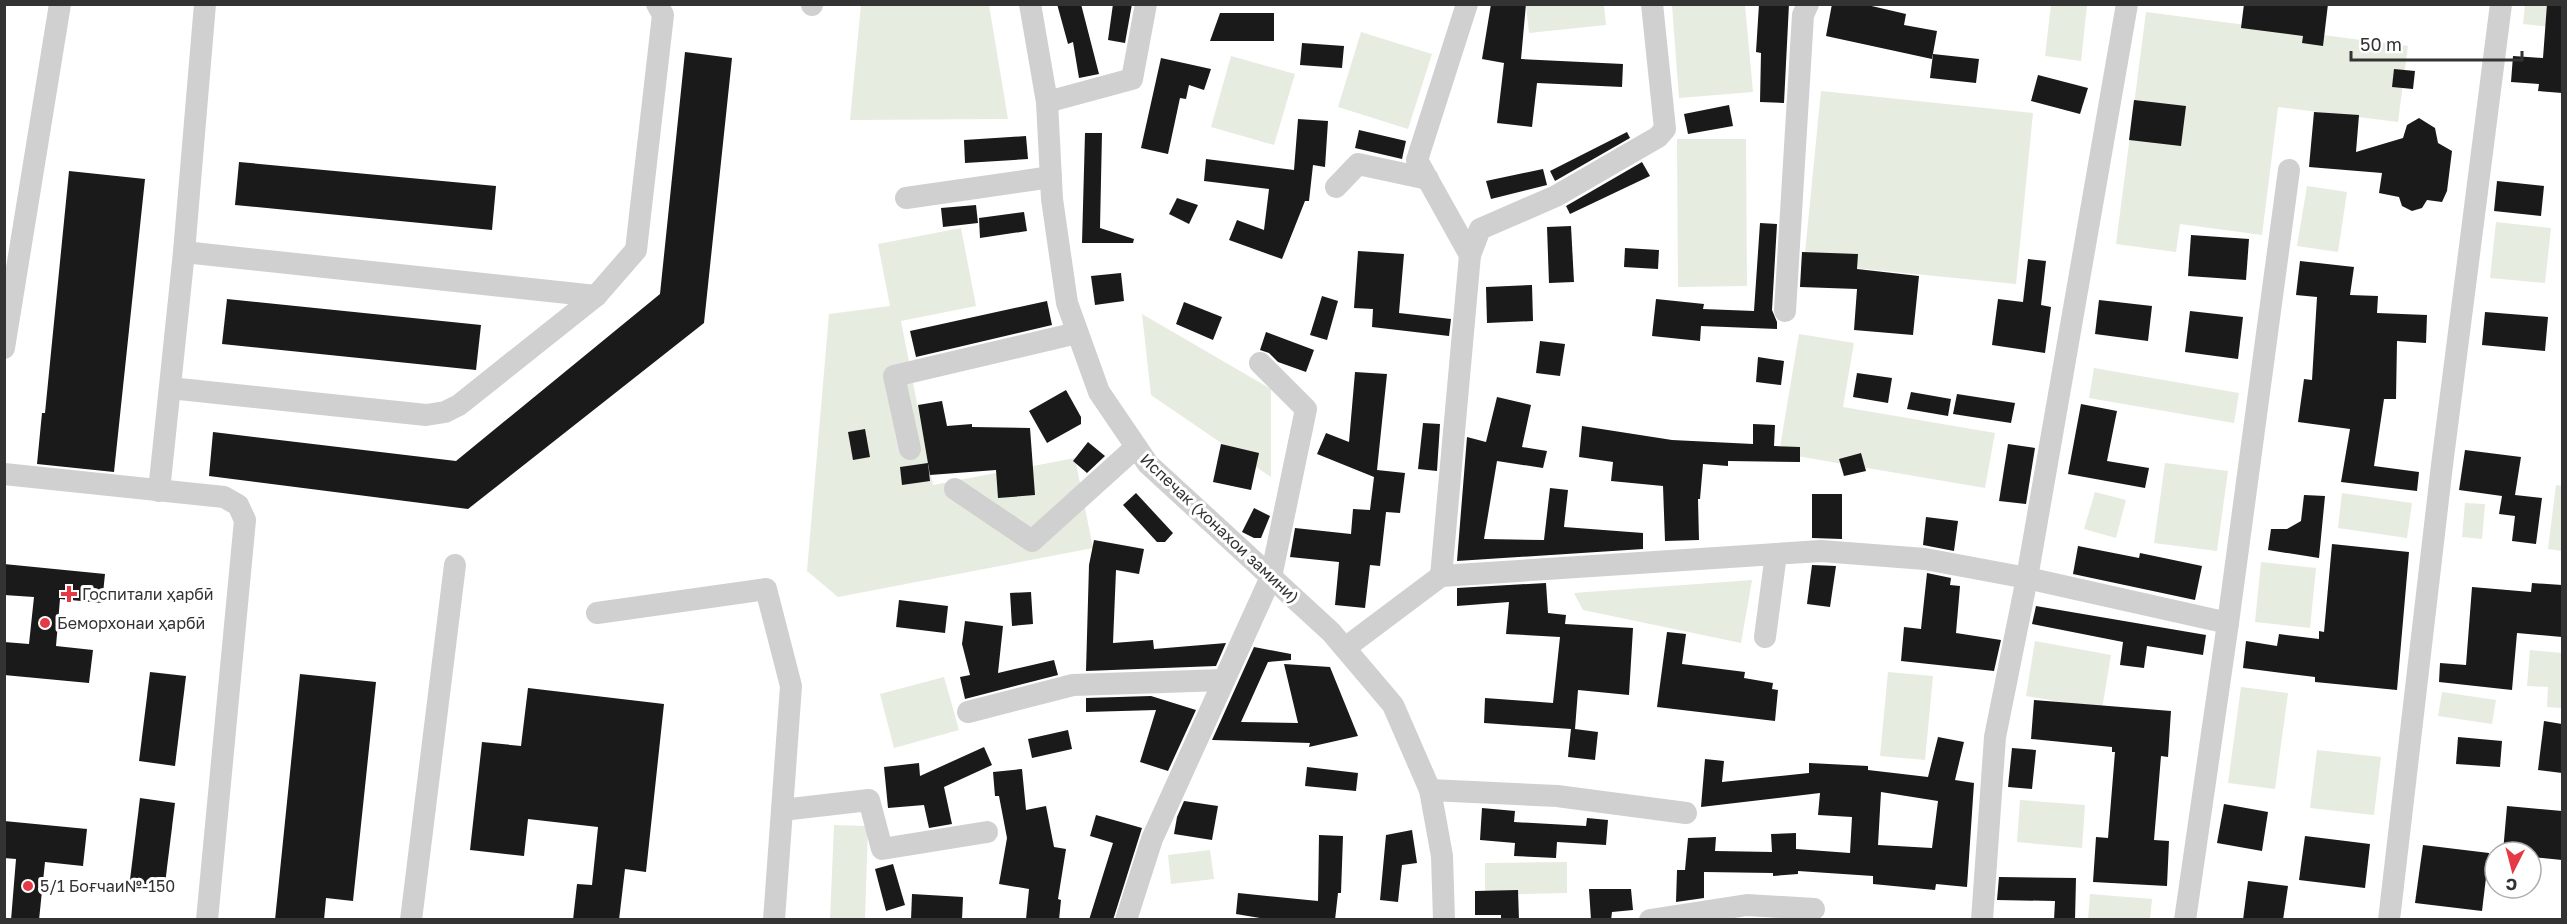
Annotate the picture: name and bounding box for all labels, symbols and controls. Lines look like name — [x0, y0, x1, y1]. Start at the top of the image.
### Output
scale bar — [2351, 24, 2522, 62]
text: 50 m — [2360, 33, 2402, 55]
street label: Испечак (хонахои замини) — [1136, 449, 1304, 607]
place label: Госпитали ҳарбӣ — [82, 584, 214, 604]
marker: Госпитали ҳарбӣ — [60, 585, 78, 603]
place label: Беморхонаи ҳарбӣ — [57, 613, 205, 633]
marker: Беморхонаи ҳарбӣ — [38, 616, 52, 630]
north arrow — [2483, 840, 2543, 900]
text: С — [2505, 874, 2518, 895]
place label: 5/1 Боғчаи№-150 — [40, 876, 175, 896]
marker: 5/1 Боғчаи№-150 — [21, 879, 35, 893]

